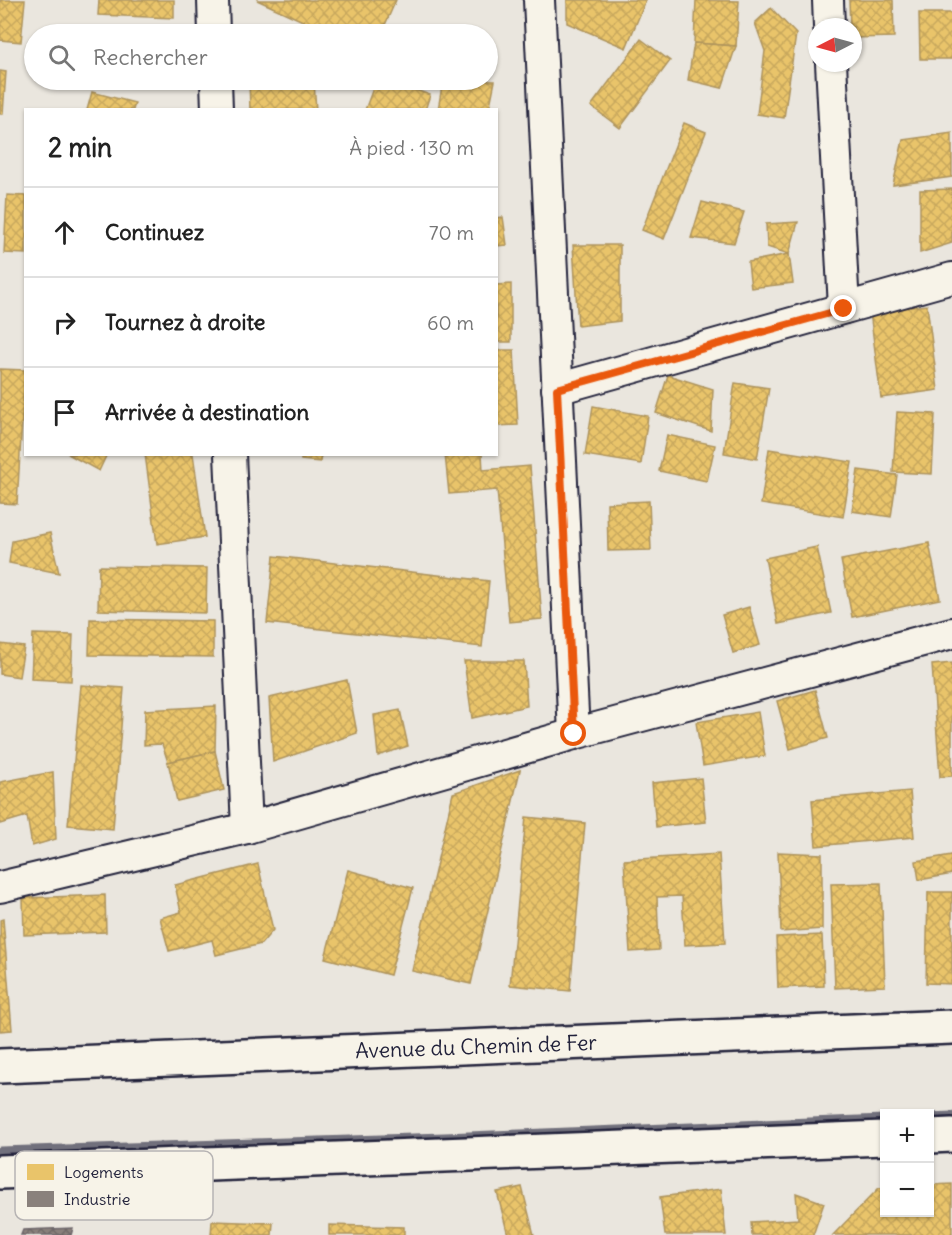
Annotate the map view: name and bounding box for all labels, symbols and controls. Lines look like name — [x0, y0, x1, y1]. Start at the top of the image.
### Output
north arrow — [808, 18, 862, 72]
search box — [24, 24, 498, 90]
icon: search — [45, 41, 78, 74]
text: Rechercher — [93, 43, 208, 71]
text: 2 min — [48, 131, 112, 164]
text: À pied · 130 m — [349, 135, 474, 160]
icon: ahead — [48, 216, 81, 249]
text: Continuez — [105, 218, 204, 246]
text: 70 m — [429, 220, 474, 245]
route end — [830, 295, 856, 321]
icon: right — [48, 306, 81, 339]
text: Tournez à droite — [105, 308, 265, 336]
text: 60 m — [427, 310, 474, 335]
icon: arrive — [48, 396, 81, 429]
text: Arrivée à destination — [105, 398, 309, 426]
route start — [560, 720, 586, 746]
street label: Avenue du Chemin de Fer — [355, 1029, 598, 1064]
map controls — [880, 1109, 934, 1217]
button: + — [880, 1109, 934, 1163]
legend — [15, 1151, 213, 1220]
text: Logements — [64, 1162, 144, 1182]
button: − — [880, 1163, 934, 1217]
text: Industrie — [64, 1189, 130, 1209]

